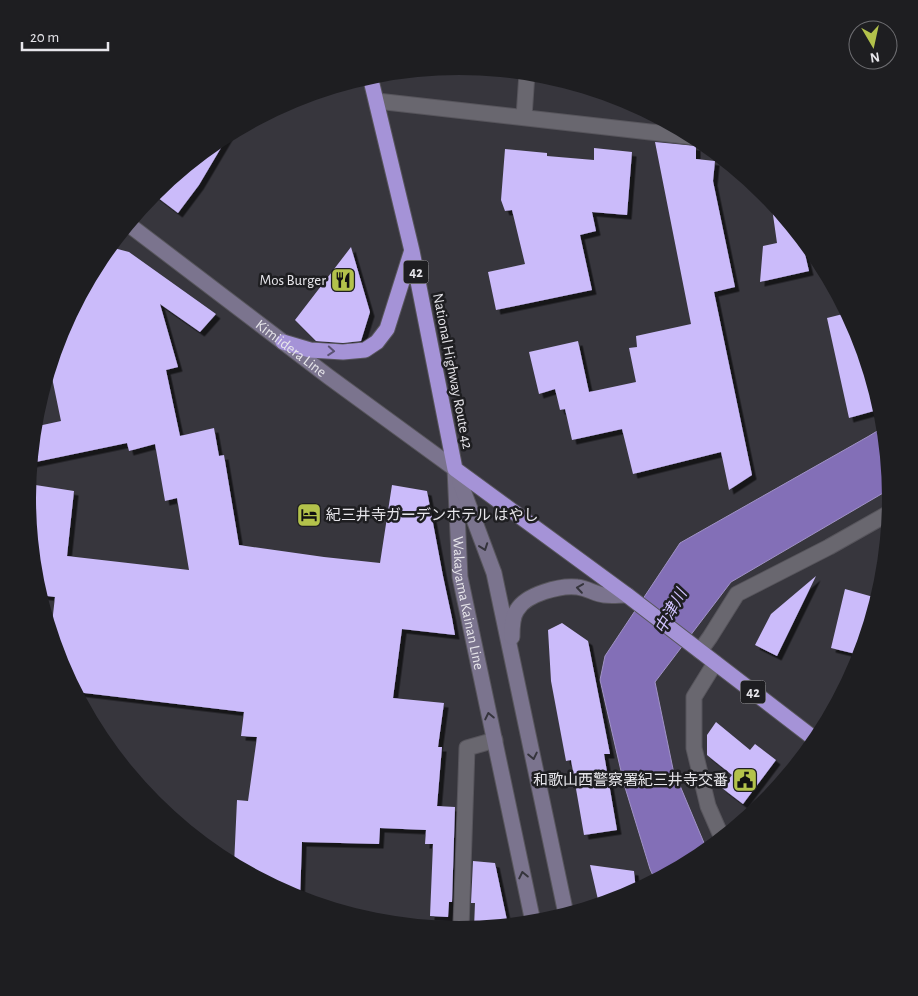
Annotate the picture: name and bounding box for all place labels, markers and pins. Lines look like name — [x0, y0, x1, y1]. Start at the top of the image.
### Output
restaurant icon: Mos Burger — [330, 267, 356, 293]
place label: Mos Burger — [260, 273, 326, 288]
hotel icon: 紀三井寺ガーデンホテル はやし — [296, 502, 322, 528]
place label: 紀三井寺ガーデンホテル はやし — [326, 506, 538, 523]
public building icon: 和歌山西警察署紀三井寺交番 — [732, 767, 758, 793]
place label: 和歌山西警察署紀三井寺交番 — [533, 771, 728, 788]

